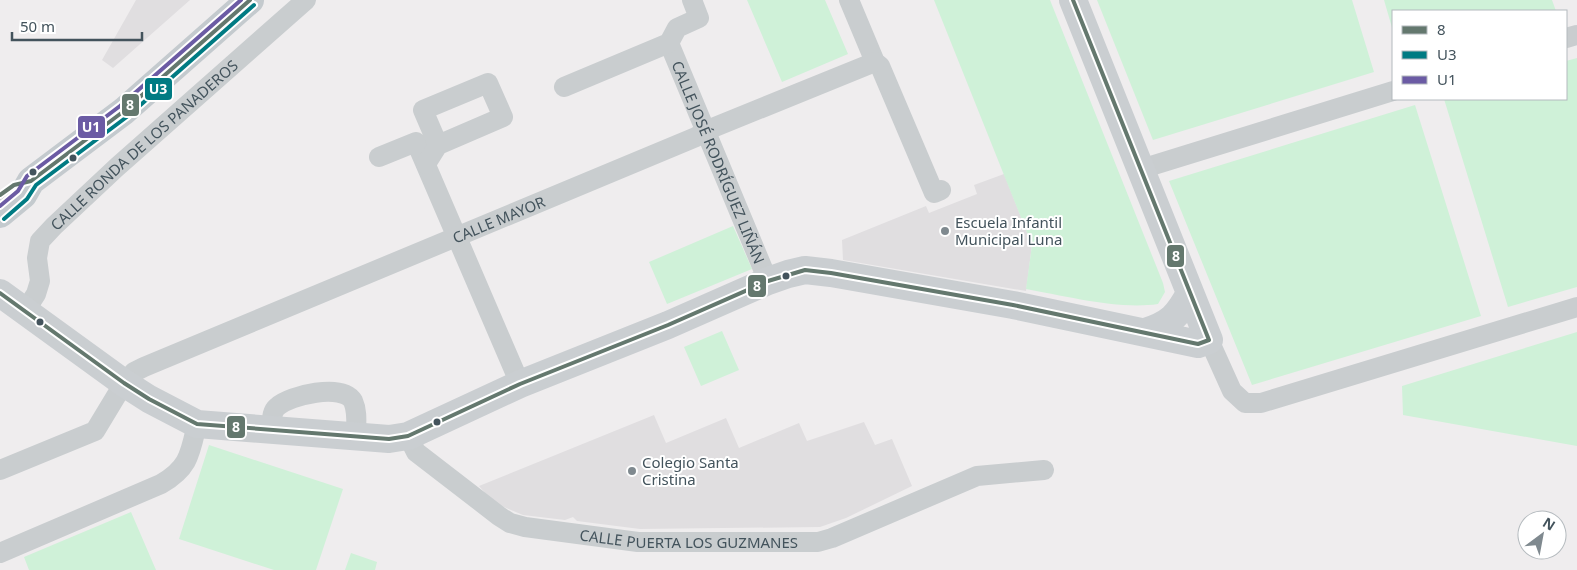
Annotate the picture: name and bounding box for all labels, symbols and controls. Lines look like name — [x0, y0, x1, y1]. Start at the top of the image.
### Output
scale bar — [12, 10, 142, 42]
legend — [1392, 10, 1567, 100]
text: 50 m — [20, 16, 55, 36]
text: 8 — [1437, 19, 1446, 39]
text: U3 — [1437, 44, 1457, 64]
street label: CALLE RONDA DE LOS PANADEROS — [46, 55, 242, 235]
street label: CALLE JOSÉ RODRÍGUEZ LIÑÁN — [667, 58, 770, 267]
text: U1 — [1437, 69, 1457, 89]
line badge: U3 — [144, 77, 173, 101]
text: U3 — [149, 79, 167, 98]
line badge: 8 — [121, 93, 140, 117]
text: 8 — [126, 95, 134, 114]
line badge: U1 — [77, 115, 106, 139]
text: U1 — [82, 117, 100, 136]
unlabelled marker — [68, 153, 78, 163]
unlabelled marker — [28, 167, 38, 177]
street label: CALLE MAYOR — [449, 191, 549, 247]
place label: Escuela Infantil Municipal Luna — [955, 212, 1062, 249]
marker: Escuela Infantil Municipal Luna — [939, 225, 951, 237]
line badge: 8 — [1166, 244, 1185, 268]
text: 8 — [1172, 246, 1180, 265]
unlabelled marker — [781, 271, 791, 281]
line badge: 8 — [747, 274, 767, 298]
text: 8 — [753, 276, 761, 295]
unlabelled marker — [35, 317, 45, 327]
line badge: 8 — [226, 415, 246, 439]
text: 8 — [232, 417, 240, 436]
unlabelled marker — [432, 417, 442, 427]
place label: Colegio Santa Cristina — [642, 452, 739, 489]
marker: Colegio Santa Cristina — [626, 465, 638, 477]
north arrow — [1517, 510, 1567, 560]
text: N — [1539, 512, 1559, 535]
street label: CALLE PUERTA LOS GUZMANES — [579, 524, 798, 552]

